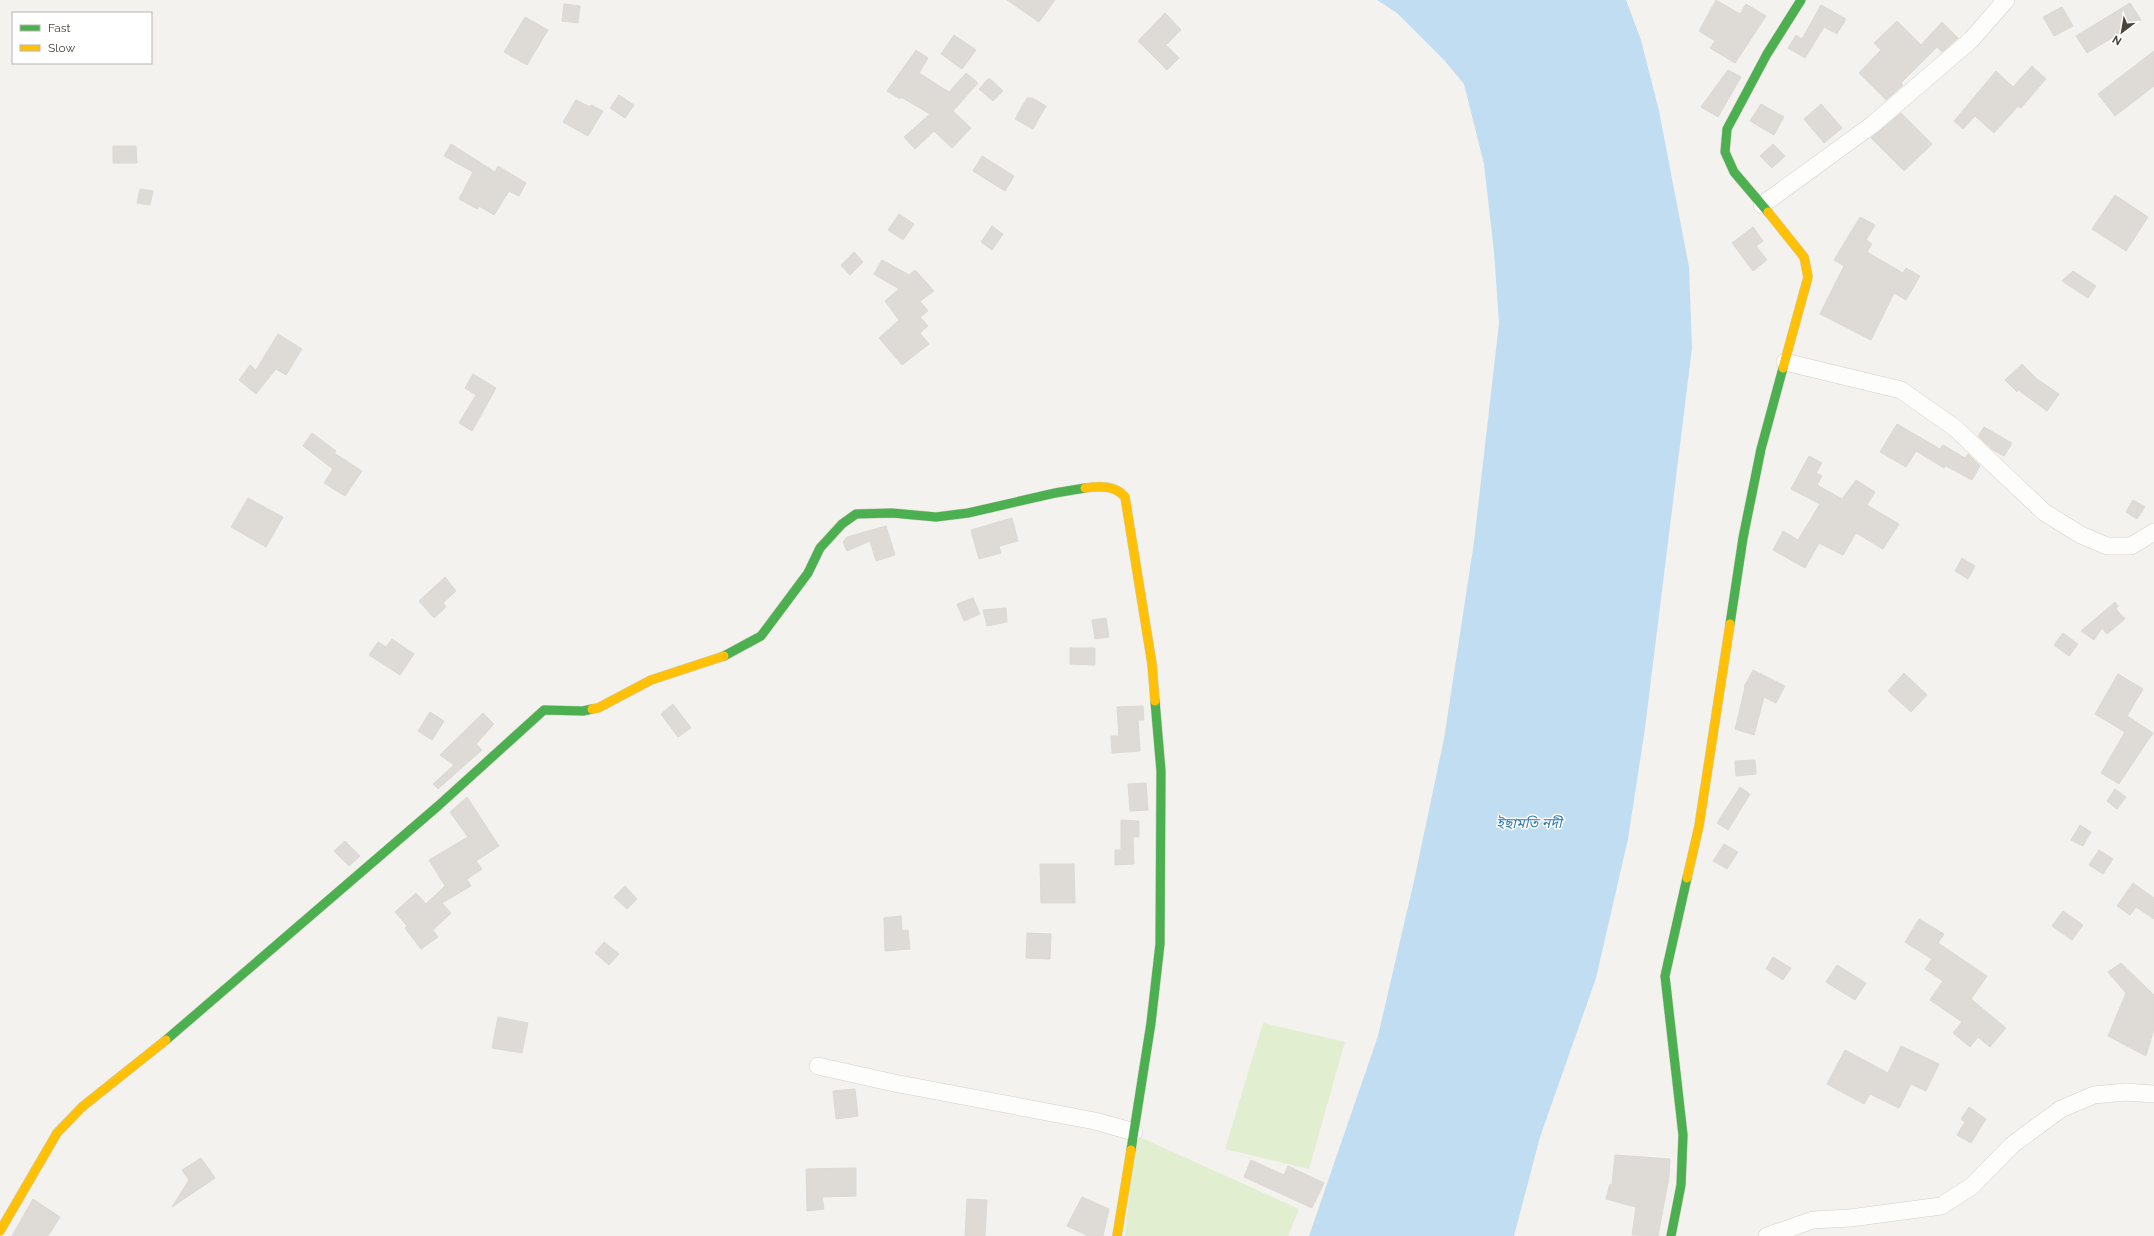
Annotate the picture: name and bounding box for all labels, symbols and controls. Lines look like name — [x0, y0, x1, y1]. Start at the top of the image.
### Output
legend — [12, 12, 152, 64]
north arrow — [2102, 12, 2142, 52]
text: Fast — [48, 21, 71, 35]
text: N — [2110, 32, 2124, 48]
text: Slow — [48, 41, 75, 55]
water label: ইছামতি নদী — [1496, 815, 1565, 831]

